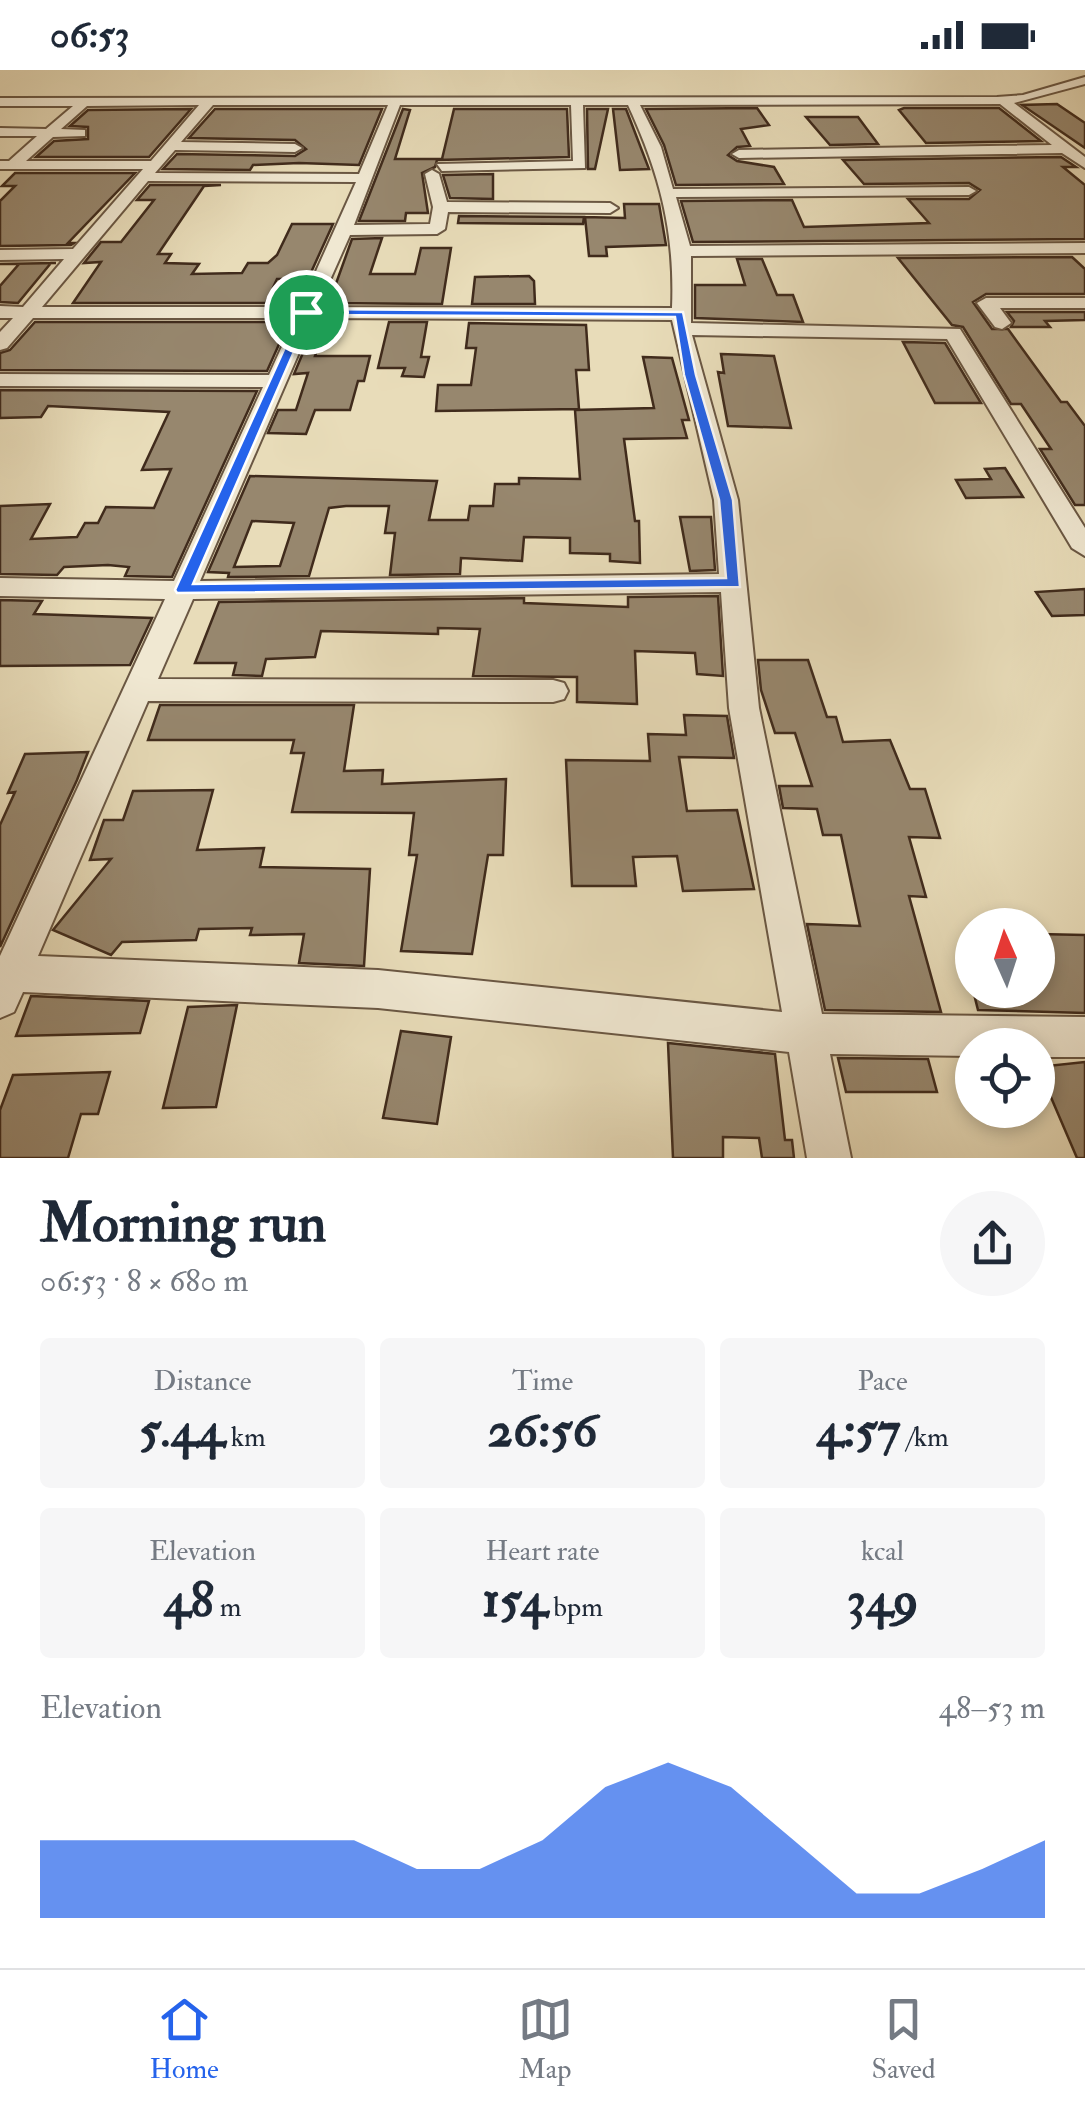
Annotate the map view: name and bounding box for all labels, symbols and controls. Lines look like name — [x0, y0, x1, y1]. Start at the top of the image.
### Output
text: 06:53 — [50, 11, 129, 59]
pin — [264, 270, 349, 355]
icon: arrive — [279, 285, 334, 340]
north arrow — [955, 908, 1055, 1008]
map controls — [955, 908, 1055, 1128]
button: locate — [955, 1028, 1055, 1128]
text: Morning run — [40, 1189, 326, 1258]
button: share — [940, 1191, 1045, 1296]
text: 06:53 · 8 × 680 m — [40, 1261, 248, 1301]
text: Distance — [154, 1364, 251, 1399]
text: Time — [512, 1364, 573, 1399]
text: Pace — [857, 1364, 908, 1399]
text: 5.44 — [139, 1399, 225, 1462]
text: 26:56 — [488, 1399, 597, 1462]
text: 4:57 — [816, 1399, 901, 1462]
text: km — [225, 1420, 266, 1455]
text: /km — [901, 1420, 949, 1455]
text: Elevation — [149, 1534, 256, 1569]
text: Heart rate — [486, 1534, 599, 1569]
text: kcal — [861, 1534, 904, 1569]
text: 48 — [163, 1569, 214, 1632]
text: 154 — [482, 1569, 547, 1632]
text: 349 — [847, 1569, 918, 1632]
text: m — [214, 1590, 242, 1625]
text: bpm — [547, 1590, 603, 1625]
text: Elevation — [40, 1688, 162, 1728]
text: 48–53 m — [939, 1688, 1045, 1728]
tab: Home — [149, 1992, 219, 2087]
tab: Map — [518, 1992, 573, 2087]
tab: Saved — [872, 1992, 936, 2087]

